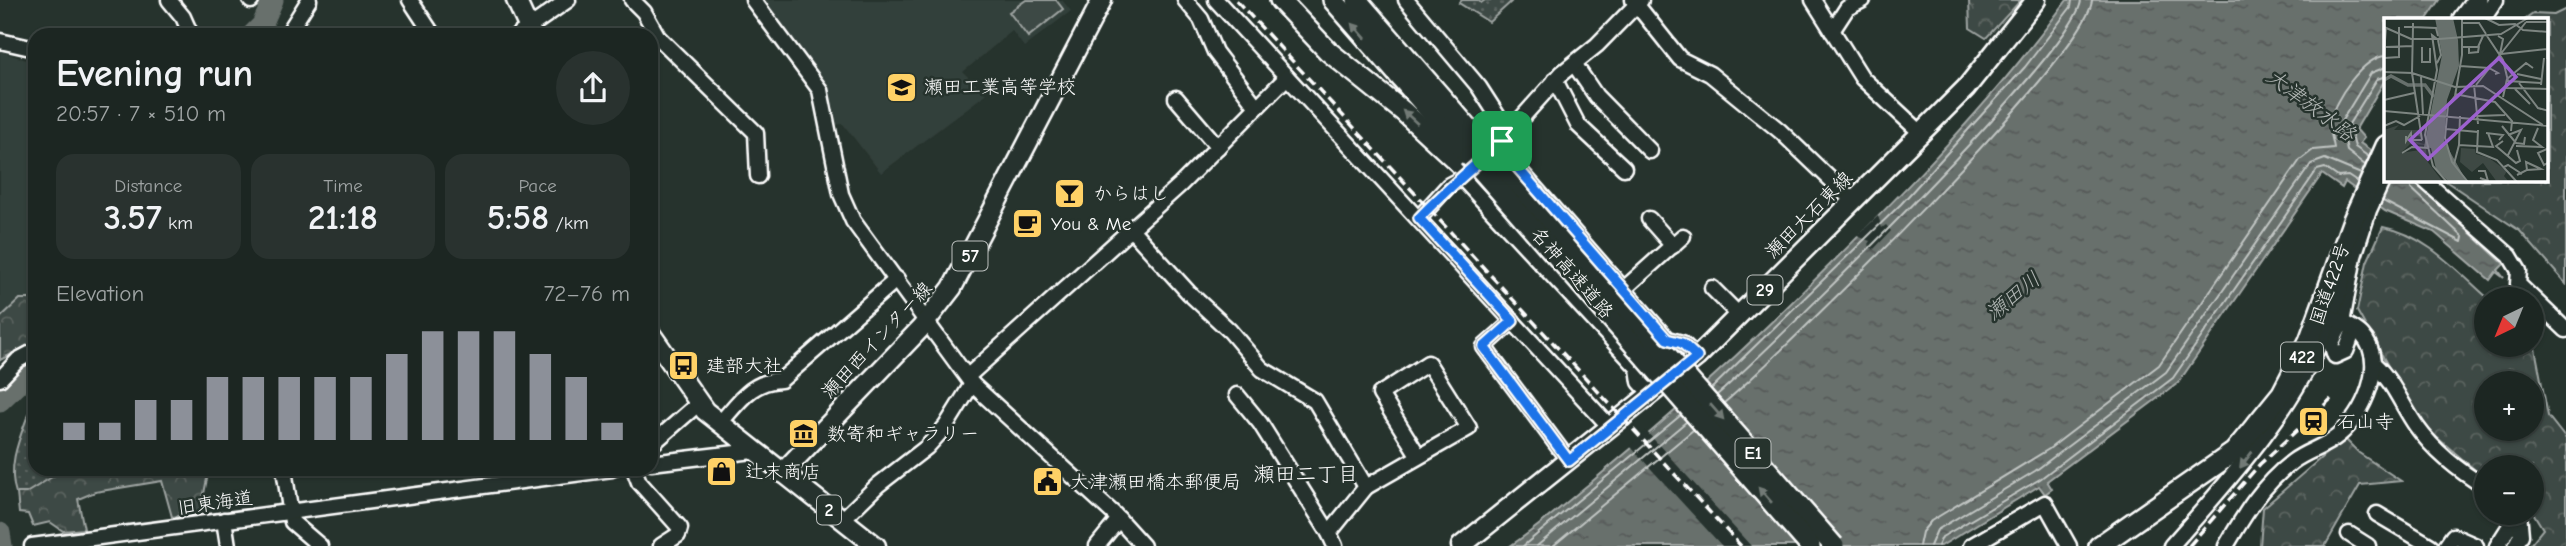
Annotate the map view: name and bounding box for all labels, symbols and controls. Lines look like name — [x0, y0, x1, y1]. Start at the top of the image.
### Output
inset map — [2384, 18, 2548, 182]
one-way arrow — [1352, 23, 1368, 40]
button: share — [556, 51, 630, 125]
text: Evening run — [56, 52, 253, 96]
water label: 大津放水路 — [2262, 64, 2361, 147]
school or university icon: 瀬田工業高等学校 — [884, 70, 918, 104]
place label: 瀬田工業高等学校 — [924, 76, 1076, 98]
text: 20:57 · 7 × 510 m — [56, 100, 226, 127]
one-way arrow — [1402, 110, 1419, 126]
pin — [1472, 111, 1532, 171]
icon: arrive — [1483, 122, 1521, 160]
street label: 瀬田大石東線 — [1761, 167, 1857, 263]
text: Distance — [114, 175, 182, 197]
text: Time — [323, 175, 363, 197]
text: Pace — [519, 175, 557, 197]
bar icon: からはし — [1053, 177, 1087, 211]
place label: からはし — [1093, 183, 1169, 205]
text: 3.57 — [104, 197, 162, 238]
text: 21:18 — [308, 197, 378, 238]
text: 5:58 — [487, 197, 549, 238]
cafe icon: You & Me — [1011, 207, 1045, 241]
text: km — [162, 212, 193, 234]
text: /km — [549, 212, 589, 234]
place label: You & Me — [1051, 213, 1131, 235]
street label: 名神高速道路 — [1526, 223, 1618, 323]
street label: 国道422号 — [2306, 240, 2354, 328]
road number: 57 — [953, 242, 988, 270]
water label: 瀬田川 — [1981, 267, 2045, 325]
road number: 29 — [1748, 276, 1782, 304]
street label: 瀬田西インター線 — [817, 277, 937, 403]
text: Elevation — [56, 280, 144, 307]
text: 72–76 m — [543, 280, 630, 307]
north arrow — [2474, 287, 2544, 357]
map controls — [2474, 287, 2544, 525]
road number: 422 — [2281, 342, 2323, 372]
bus stop icon: 建部大社 — [666, 349, 700, 383]
place label: 建部大社 — [706, 355, 782, 377]
button: + — [2474, 371, 2544, 441]
one-way arrow — [1709, 403, 1725, 421]
station icon: 石山寺 — [2297, 405, 2331, 439]
place label: 石山寺 — [2337, 411, 2394, 433]
museum icon: 数寄和ギャラリー — [787, 417, 821, 451]
place label: 数寄和ギャラリー — [827, 423, 979, 445]
road number: E1 — [1736, 438, 1770, 467]
one-way arrow — [2239, 450, 2254, 468]
shop icon: 辻末商店 — [705, 455, 739, 489]
button: − — [2474, 455, 2544, 525]
place label: 辻末商店 — [745, 461, 821, 483]
district label: 瀬田二丁目 — [1254, 462, 1359, 486]
public building icon: 大津瀬田橋本郵便局 — [1030, 465, 1064, 499]
place label: 大津瀬田橋本郵便局 — [1070, 471, 1241, 493]
one-way arrow — [1758, 486, 1774, 503]
street label: 旧東海道 — [176, 487, 254, 519]
road number: 2 — [817, 496, 841, 524]

